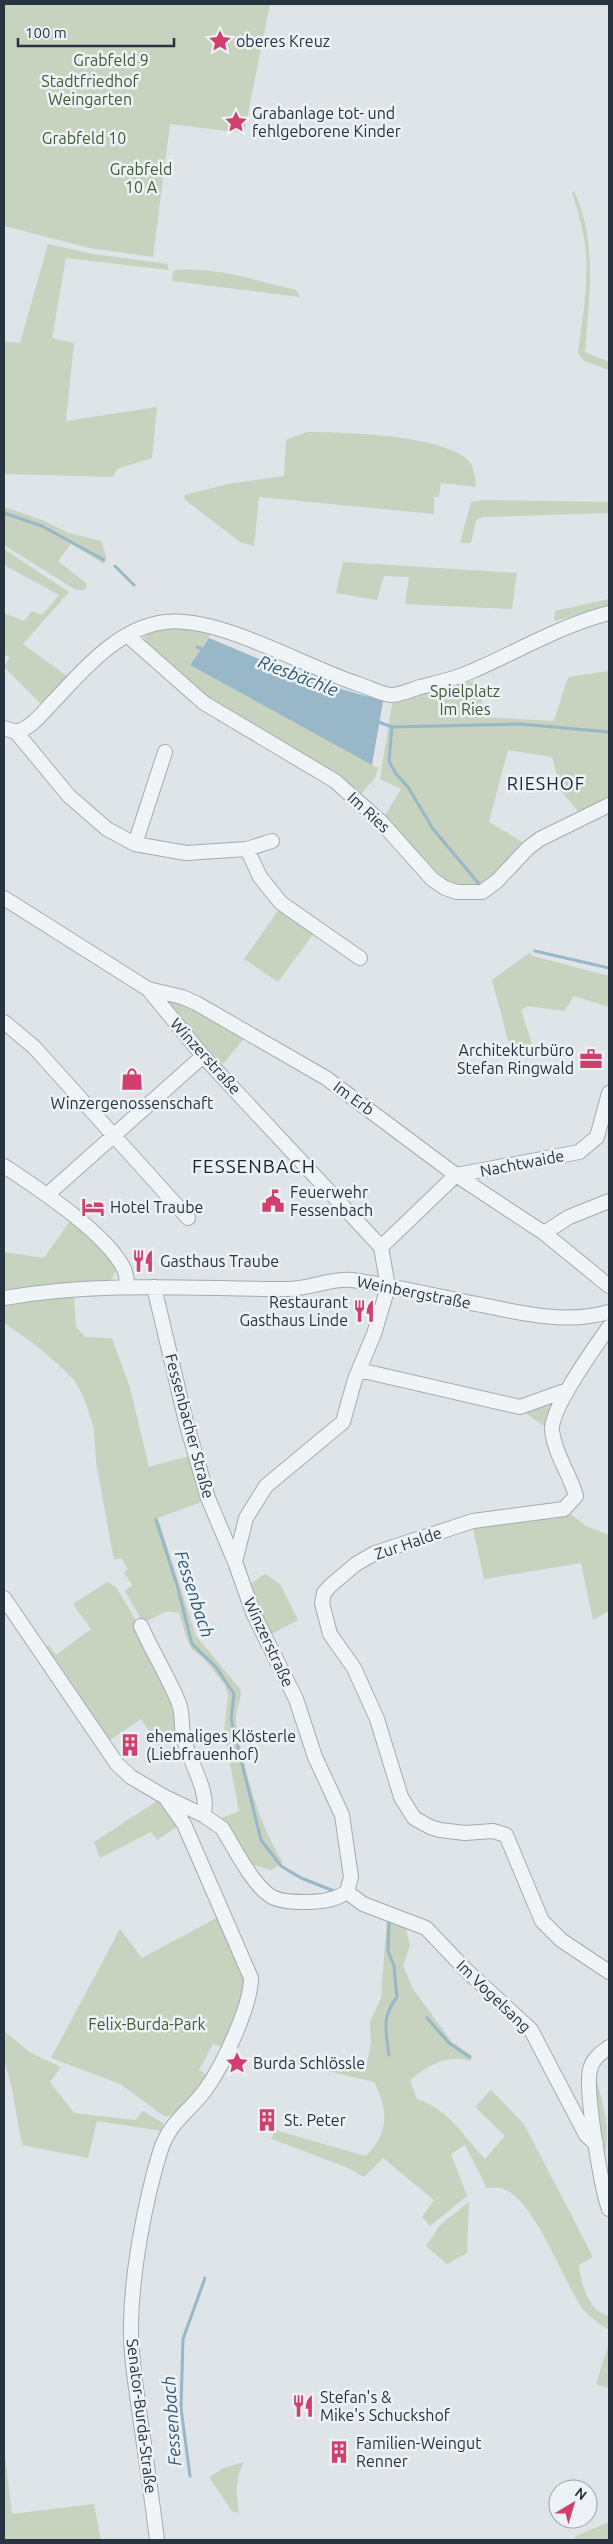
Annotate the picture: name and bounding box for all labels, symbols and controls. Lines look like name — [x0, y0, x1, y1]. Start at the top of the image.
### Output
scale bar — [18, 15, 174, 47]
text: 100 m — [25, 24, 67, 41]
place icon: oberes Kreuz — [207, 28, 233, 54]
place label: oberes Kreuz — [236, 32, 330, 50]
park label: Grabfeld 9 — [73, 51, 149, 69]
park label: Stadtfriedhof Weingarten — [41, 72, 140, 108]
place label: Grabanlage tot- und fehlgeborene Kinder — [252, 104, 401, 140]
place icon: Grabanlage tot- und fehlgeborene Kinder — [223, 109, 249, 135]
park label: Grabfeld 10 — [42, 129, 126, 147]
park label: Grabfeld 10 A — [110, 160, 172, 196]
water label: Riesbächle — [256, 651, 341, 699]
park label: Spielplatz Im Ries — [430, 682, 500, 718]
district label: RIESHOF — [507, 773, 585, 793]
street label: Im Ries — [344, 788, 394, 836]
street label: Winzerstraße — [167, 1014, 245, 1098]
place label: Architekturbüro Stefan Ringwald — [457, 1041, 574, 1077]
office icon: Architekturbüro Stefan Ringwald — [578, 1046, 604, 1072]
shop icon: Winzergenossenschaft — [119, 1066, 145, 1092]
street label: Im Erb — [330, 1077, 378, 1119]
place label: Winzergenossenschaft — [51, 1094, 214, 1112]
street label: Nachtwaide — [478, 1146, 566, 1180]
district label: FESSENBACH — [192, 1155, 316, 1177]
place label: Feuerwehr Fessenbach — [290, 1183, 373, 1219]
public building icon: Feuerwehr Fessenbach — [260, 1188, 286, 1214]
hotel icon: Hotel Traube — [80, 1194, 106, 1220]
place label: Hotel Traube — [110, 1198, 203, 1216]
restaurant icon: Gasthaus Traube — [130, 1248, 156, 1274]
place label: Gasthaus Traube — [160, 1252, 279, 1270]
street label: Weinbergstraße — [355, 1272, 473, 1312]
place label: Restaurant Gasthaus Linde — [239, 1293, 349, 1329]
restaurant icon: Restaurant Gasthaus Linde — [351, 1298, 377, 1324]
street label: Fessenbacher Straße — [162, 1352, 218, 1500]
street label: Zur Halde — [372, 1523, 444, 1563]
water label: Fessenbach — [171, 1548, 218, 1640]
street label: Winzerstraße — [241, 1595, 297, 1689]
place label: ehemaliges Klösterle (Liebfrauenhof) — [146, 1727, 296, 1764]
building icon: ehemaliges Klösterle (Liebfrauenhof) — [117, 1732, 143, 1758]
street label: Im Vogelsang — [453, 1956, 535, 2036]
park label: Felix-Burda-Park — [88, 2015, 206, 2033]
place icon: Burda Schlössle — [224, 2050, 250, 2076]
place label: Burda Schlössle — [253, 2054, 365, 2072]
building icon: St. Peter — [254, 2107, 280, 2133]
place label: St. Peter — [284, 2111, 346, 2129]
street label: Senator-Burda-Straße — [124, 2338, 160, 2494]
water label: Fessenbach — [158, 2375, 184, 2467]
place label: Stefan's & Mike's Schuckshof — [320, 2388, 451, 2424]
restaurant icon: Stefan's & Mike's Schuckshof — [290, 2393, 316, 2419]
place label: Familien-Weingut Renner — [356, 2434, 482, 2470]
building icon: Familien-Weingut Renner — [326, 2439, 352, 2465]
north arrow — [548, 2479, 598, 2529]
text: N — [572, 2484, 590, 2503]

